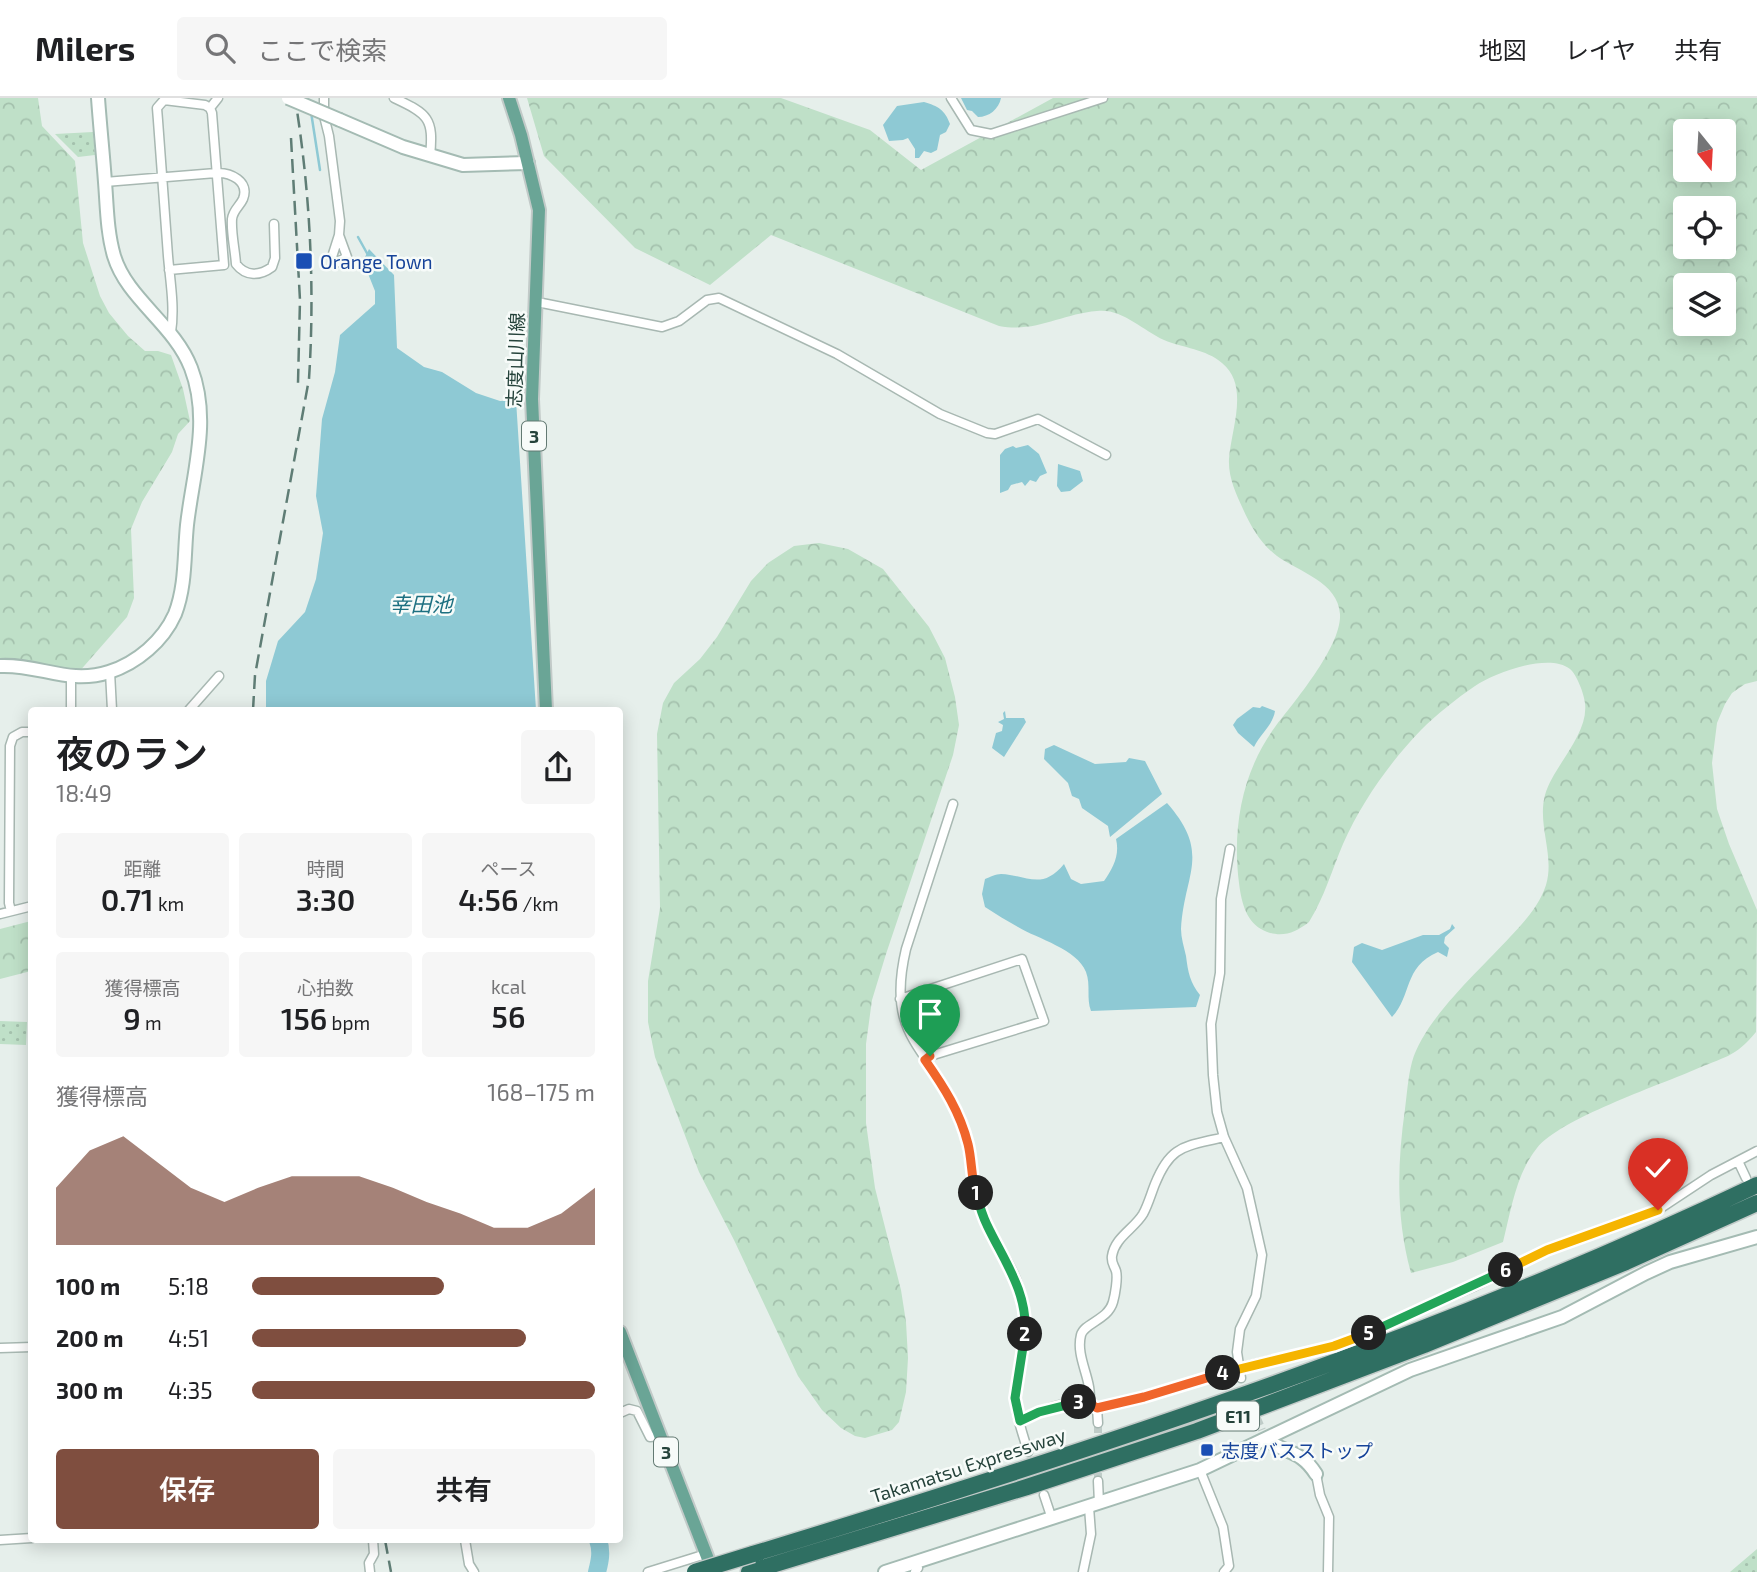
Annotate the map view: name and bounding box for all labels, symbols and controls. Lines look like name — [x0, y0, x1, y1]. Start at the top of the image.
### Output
search box — [177, 17, 667, 80]
text: Milers — [35, 28, 135, 68]
icon: search — [201, 29, 239, 67]
text: ここで検索 — [257, 34, 387, 65]
text: 地図 — [1479, 35, 1527, 64]
text: レイヤ — [1565, 35, 1636, 64]
text: 共有 — [1674, 35, 1722, 64]
north arrow — [1673, 119, 1736, 182]
map controls — [1673, 119, 1736, 336]
button: locate — [1673, 196, 1736, 259]
place label: Orange Town — [320, 250, 433, 273]
marker: Orange Town — [294, 251, 314, 271]
button: layers — [1673, 273, 1736, 336]
street label: 志度山川線 — [502, 312, 528, 408]
road number: 3 — [522, 422, 546, 450]
water label: 幸田池 — [390, 591, 454, 616]
text: 夜のラン — [56, 730, 208, 776]
button: share — [521, 730, 595, 804]
text: 18:49 — [56, 779, 112, 807]
text: 距離 — [123, 857, 162, 880]
text: 時間 — [306, 857, 345, 880]
text: ペース — [480, 857, 537, 880]
text: 0.71 — [101, 881, 154, 917]
text: 3:30 — [296, 881, 355, 917]
text: 4:56 — [458, 881, 518, 917]
text: km — [154, 892, 184, 915]
text: /km — [518, 892, 559, 915]
text: kcal — [491, 975, 526, 998]
text: 獲得標高 — [104, 976, 181, 999]
text: 心拍数 — [297, 976, 354, 999]
pin — [900, 984, 960, 1056]
icon: arrive — [911, 995, 949, 1033]
text: 56 — [492, 998, 525, 1034]
text: 9 — [123, 1000, 141, 1036]
text: 156 — [281, 1000, 327, 1036]
text: m — [141, 1011, 162, 1034]
text: bpm — [327, 1011, 370, 1034]
text: 168–175 m — [487, 1078, 595, 1106]
text: 獲得標高 — [56, 1082, 148, 1110]
pin — [1628, 1138, 1688, 1210]
icon: check — [1639, 1149, 1677, 1187]
pin: 1 — [958, 1176, 993, 1210]
text: 1 — [971, 1181, 980, 1204]
pin: 6 — [1488, 1252, 1524, 1288]
text: 6 — [1500, 1258, 1511, 1281]
text: 100 m — [56, 1272, 120, 1300]
text: 5:18 — [168, 1272, 209, 1300]
pin: 2 — [1007, 1316, 1042, 1352]
pin: 5 — [1352, 1316, 1386, 1350]
text: 5 — [1363, 1321, 1374, 1344]
text: 2 — [1019, 1322, 1030, 1345]
text: 200 m — [56, 1324, 124, 1352]
text: 4:51 — [168, 1324, 209, 1352]
pin: 4 — [1206, 1356, 1240, 1390]
text: 4 — [1216, 1361, 1229, 1384]
text: 300 m — [56, 1376, 123, 1404]
text: 4:35 — [168, 1376, 213, 1404]
pin: 3 — [1062, 1384, 1096, 1420]
text: 3 — [1073, 1390, 1084, 1413]
road number: E11 — [1217, 1401, 1259, 1430]
street label: Takamatsu Expressway — [868, 1423, 1068, 1507]
road number: 3 — [654, 1437, 678, 1466]
place label: 志度バスストップ — [1221, 1439, 1373, 1462]
marker: 志度バスストップ — [1199, 1442, 1215, 1458]
button: 保存 — [56, 1449, 319, 1529]
button: 共有 — [333, 1449, 595, 1529]

